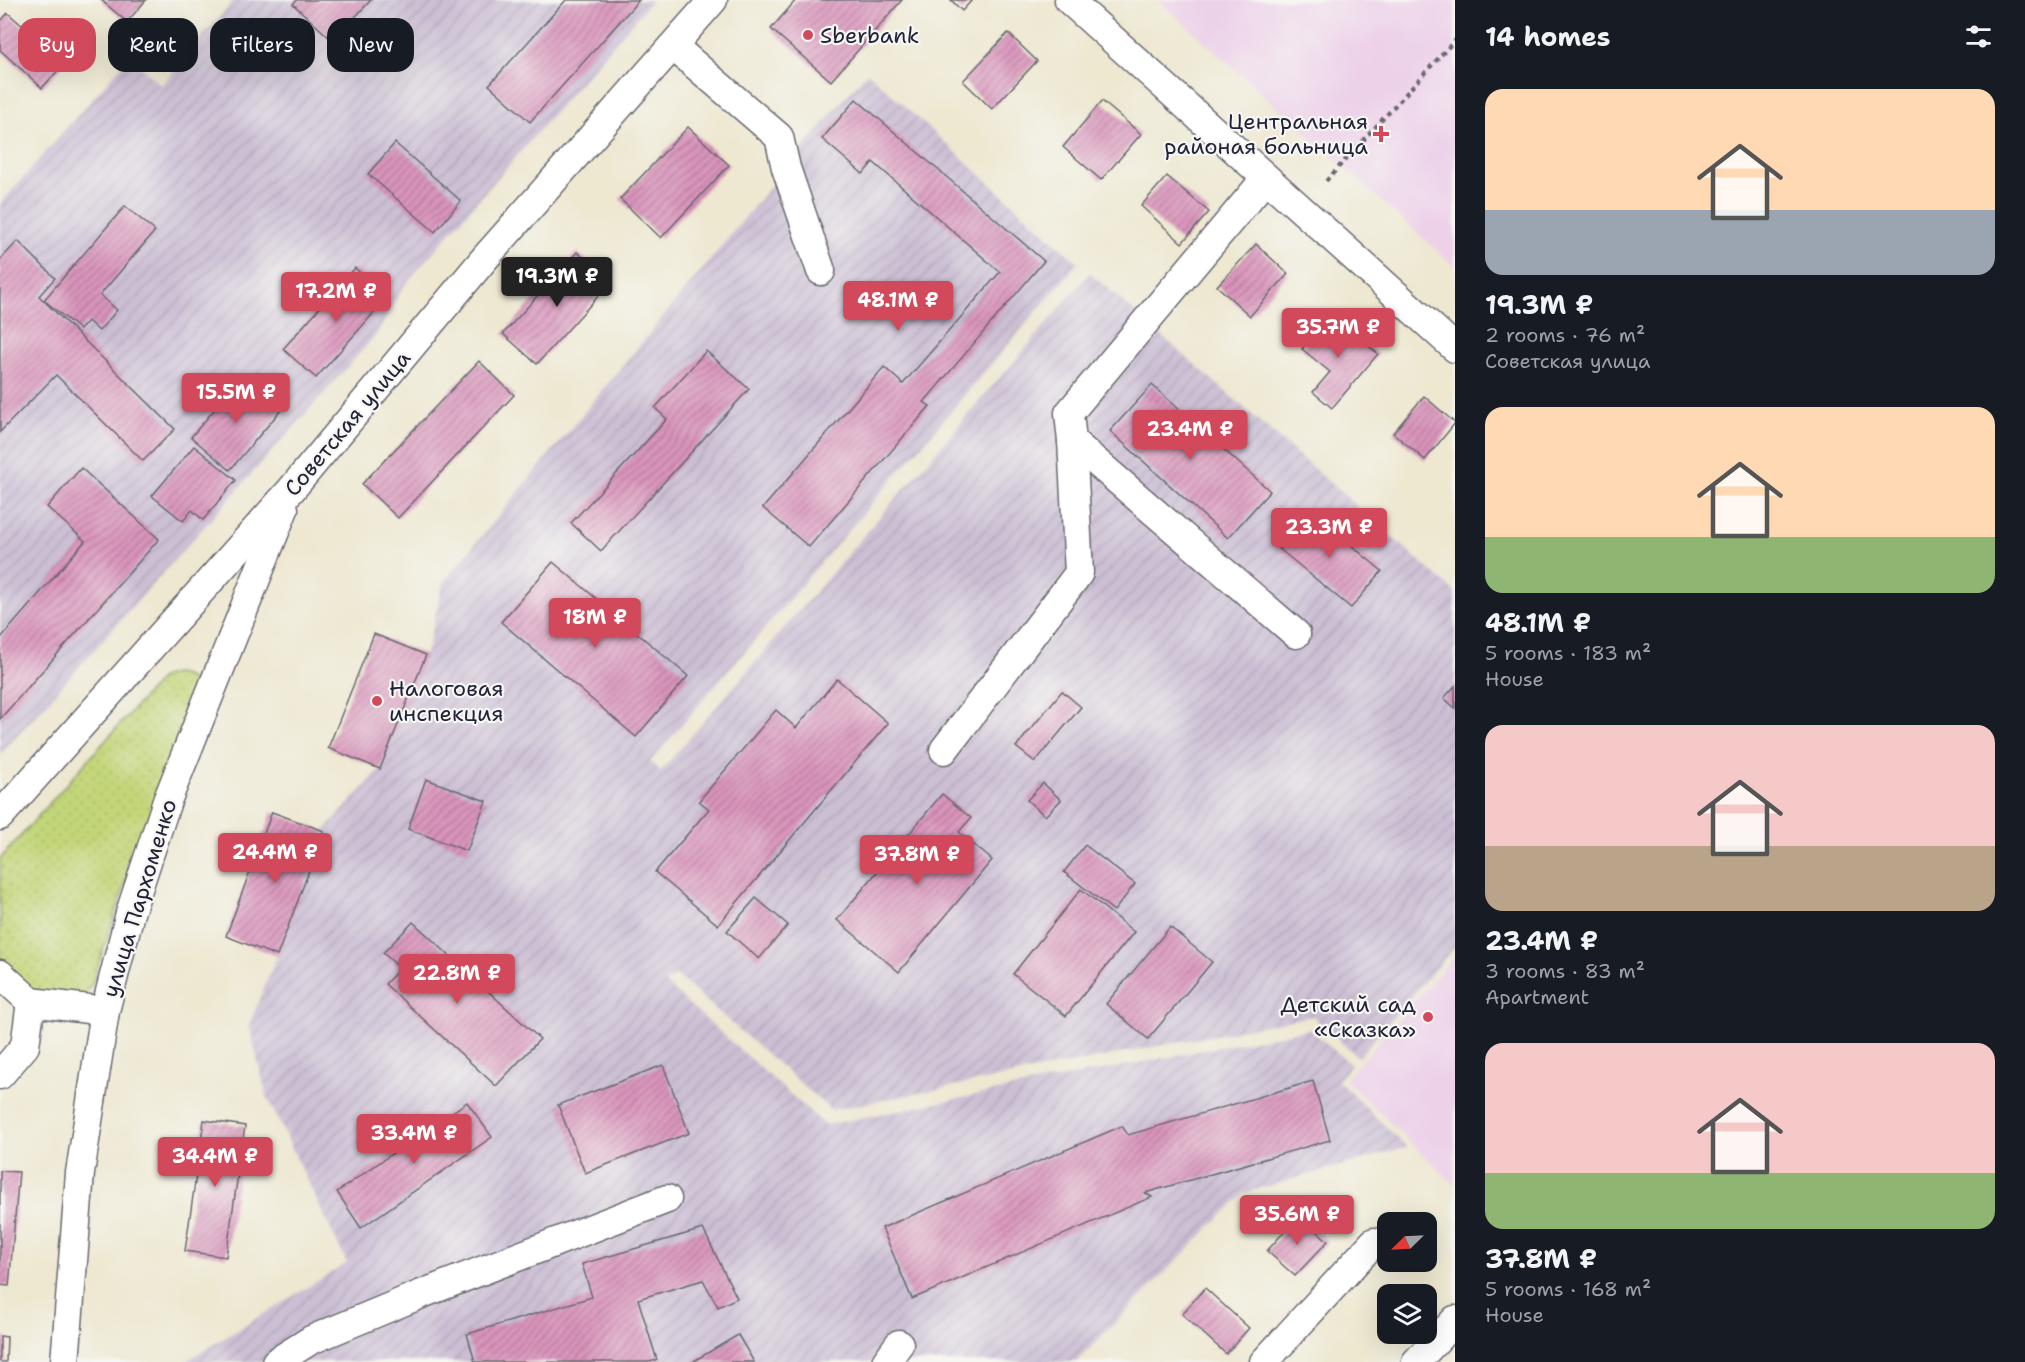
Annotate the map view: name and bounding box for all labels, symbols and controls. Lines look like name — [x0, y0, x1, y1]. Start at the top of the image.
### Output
chip: Buy — [18, 18, 96, 72]
chip: Rent — [108, 18, 198, 72]
chip: Filters — [210, 18, 315, 72]
chip: New — [327, 18, 414, 72]
text: 14 homes — [1485, 19, 1611, 54]
icon: filters — [1962, 20, 1995, 53]
place label: Sberbank — [820, 21, 919, 50]
marker: Sberbank — [801, 28, 815, 42]
place label: Центральная районая больница — [1164, 107, 1368, 161]
marker: Центральная районая больница — [1372, 125, 1390, 143]
icon: home — [1686, 128, 1794, 236]
pin: 19.3M ₽ — [502, 257, 612, 308]
text: 19.3M ₽ — [515, 263, 599, 289]
pin: 17.2M ₽ — [281, 272, 391, 323]
text: 17.2M ₽ — [295, 278, 377, 304]
pin: 48.1M ₽ — [843, 281, 953, 332]
text: 48.1M ₽ — [857, 287, 939, 313]
text: 19.3M ₽ — [1485, 287, 1593, 322]
pin: 35.7M ₽ — [1283, 308, 1393, 359]
text: 35.7M ₽ — [1296, 314, 1380, 340]
text: 2 rooms · 76 m² — [1485, 322, 1645, 348]
street label: Советская улица — [278, 344, 417, 502]
text: Советская улица — [1485, 348, 1650, 374]
pin: 15.5M ₽ — [181, 373, 291, 424]
text: 15.5M ₽ — [196, 379, 276, 405]
pin: 23.4M ₽ — [1135, 410, 1245, 461]
text: 23.4M ₽ — [1146, 416, 1234, 442]
icon: home — [1686, 446, 1794, 554]
pin: 23.3M ₽ — [1274, 508, 1384, 559]
text: 23.3M ₽ — [1285, 514, 1373, 540]
pin: 18M ₽ — [553, 598, 637, 649]
text: 18M ₽ — [563, 604, 627, 630]
text: 48.1M ₽ — [1485, 605, 1591, 640]
text: 5 rooms · 183 m² — [1485, 640, 1651, 666]
text: House — [1485, 666, 1544, 692]
place label: Налоговая инспекция — [389, 674, 504, 728]
marker: Налоговая инспекция — [370, 694, 384, 708]
icon: home — [1686, 764, 1794, 872]
street label: улица Пархоменко — [96, 796, 183, 1001]
pin: 24.4M ₽ — [220, 833, 330, 884]
pin: 37.8M ₽ — [862, 835, 972, 886]
text: 24.4M ₽ — [232, 839, 318, 865]
text: 37.8M ₽ — [874, 841, 960, 867]
text: 23.4M ₽ — [1485, 923, 1598, 958]
pin: 22.8M ₽ — [402, 954, 512, 1005]
text: 3 rooms · 83 m² — [1485, 958, 1645, 984]
text: 22.8M ₽ — [413, 960, 501, 986]
text: Apartment — [1485, 984, 1589, 1010]
place label: Детский сад «Сказка» — [1280, 990, 1416, 1044]
marker: Детский сад «Сказка» — [1421, 1010, 1435, 1024]
icon: home — [1686, 1082, 1794, 1190]
pin: 33.4M ₽ — [359, 1114, 469, 1165]
text: 33.4M ₽ — [371, 1120, 457, 1146]
pin: 34.4M ₽ — [160, 1137, 270, 1188]
text: 34.4M ₽ — [172, 1143, 258, 1169]
pin: 35.6M ₽ — [1242, 1195, 1352, 1246]
text: 35.6M ₽ — [1254, 1201, 1340, 1227]
north arrow — [1377, 1212, 1437, 1272]
map controls — [1377, 1212, 1437, 1344]
text: 37.8M ₽ — [1485, 1241, 1597, 1276]
text: 5 rooms · 168 m² — [1485, 1276, 1651, 1302]
button: layers — [1377, 1284, 1437, 1344]
text: House — [1485, 1302, 1544, 1328]

